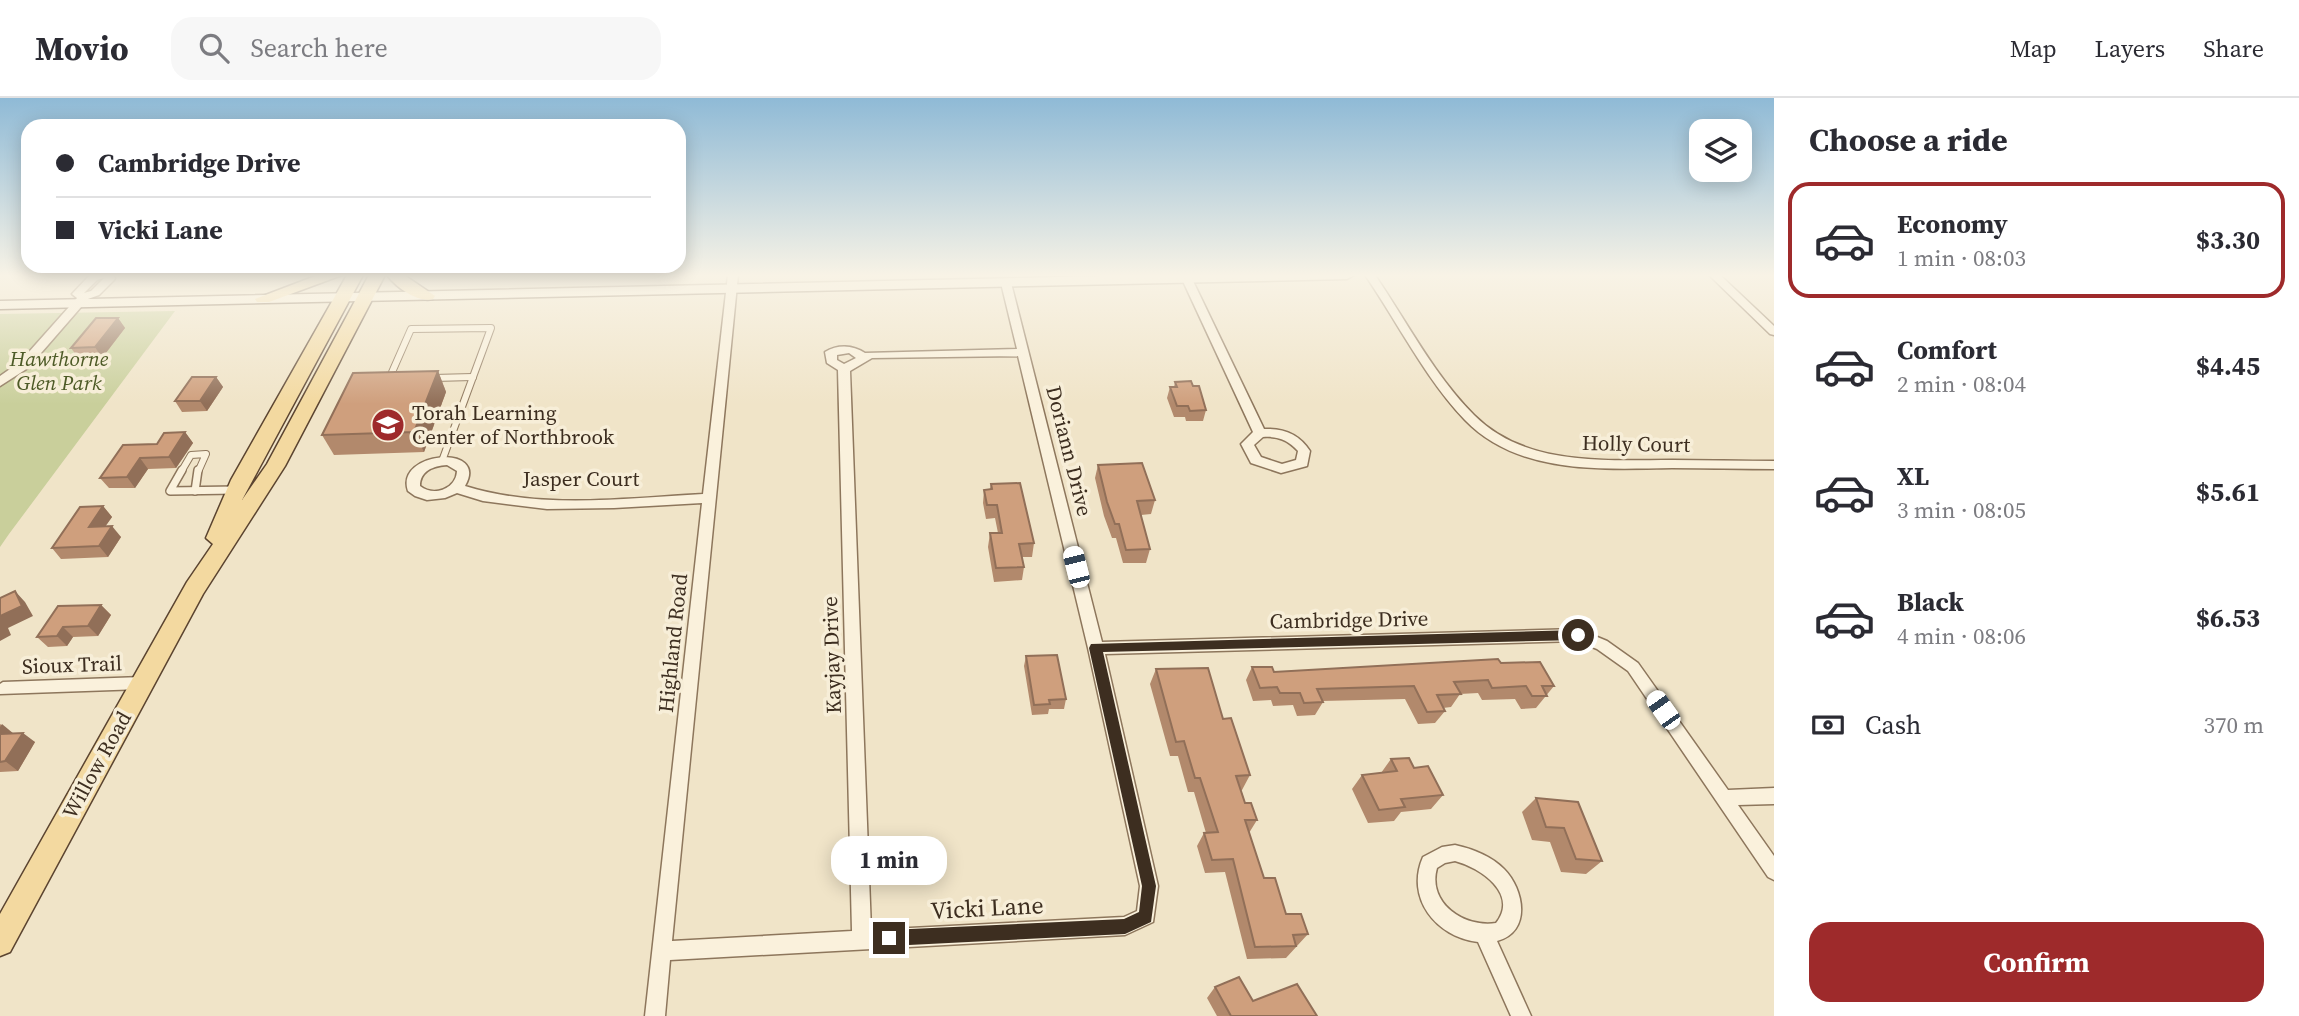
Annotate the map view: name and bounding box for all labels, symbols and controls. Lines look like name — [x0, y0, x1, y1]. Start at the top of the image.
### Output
search box — [171, 17, 661, 80]
text: Movio — [35, 26, 129, 71]
icon: search — [195, 29, 233, 67]
text: Search here — [251, 30, 388, 66]
text: Map — [2010, 32, 2057, 65]
text: Layers — [2095, 32, 2165, 65]
text: Share — [2203, 32, 2264, 65]
text: Choose a ride — [1809, 118, 2008, 162]
map controls — [1689, 119, 1752, 182]
button: layers — [1689, 119, 1752, 182]
text: Cambridge Drive — [98, 145, 301, 181]
text: Economy — [1897, 206, 2008, 242]
icon: car — [1813, 209, 1876, 272]
text: Vicki Lane — [98, 212, 223, 248]
text: $3.30 — [2196, 222, 2260, 258]
text: 1 min · 08:03 — [1897, 242, 2026, 274]
text: Comfort — [1897, 332, 1997, 368]
icon: car — [1813, 335, 1876, 398]
park label: Hawthorne Glen Park — [9, 344, 109, 397]
text: $4.45 — [2196, 348, 2260, 384]
text: 2 min · 08:04 — [1897, 368, 2026, 400]
street label: Doriann Drive — [1039, 383, 1100, 519]
place label: Torah Learning Center of Northbrook — [412, 398, 615, 451]
school or university icon: Torah Learning Center of Northbrook — [369, 406, 407, 444]
street label: Holly Court — [1582, 428, 1691, 459]
text: XL — [1897, 458, 1929, 494]
icon: car — [1813, 461, 1876, 524]
street label: Jasper Court — [522, 464, 639, 493]
text: $5.61 — [2196, 474, 2260, 510]
text: 3 min · 08:05 — [1897, 494, 2026, 526]
car — [1061, 544, 1092, 590]
street label: Highland Road — [651, 572, 694, 714]
text: Black — [1897, 584, 1964, 620]
icon: car — [1813, 587, 1876, 650]
street label: Kayjay Drive — [815, 596, 848, 714]
text: $6.53 — [2196, 600, 2260, 636]
street label: Cambridge Drive — [1269, 604, 1429, 635]
route start — [1562, 619, 1594, 651]
text: 4 min · 08:06 — [1897, 620, 2026, 652]
street label: Sioux Trail — [21, 648, 122, 681]
car — [1643, 687, 1684, 733]
street label: Willow Road — [55, 706, 138, 824]
icon: cash — [1809, 706, 1847, 744]
text: Cash — [1865, 707, 1921, 743]
text: 370 m — [2203, 709, 2264, 741]
callout: 1 min — [831, 836, 947, 886]
text: 1 min — [859, 844, 919, 876]
street label: Vicki Lane — [930, 888, 1044, 927]
route end — [873, 922, 905, 954]
button: Confirm — [1809, 922, 2264, 1002]

